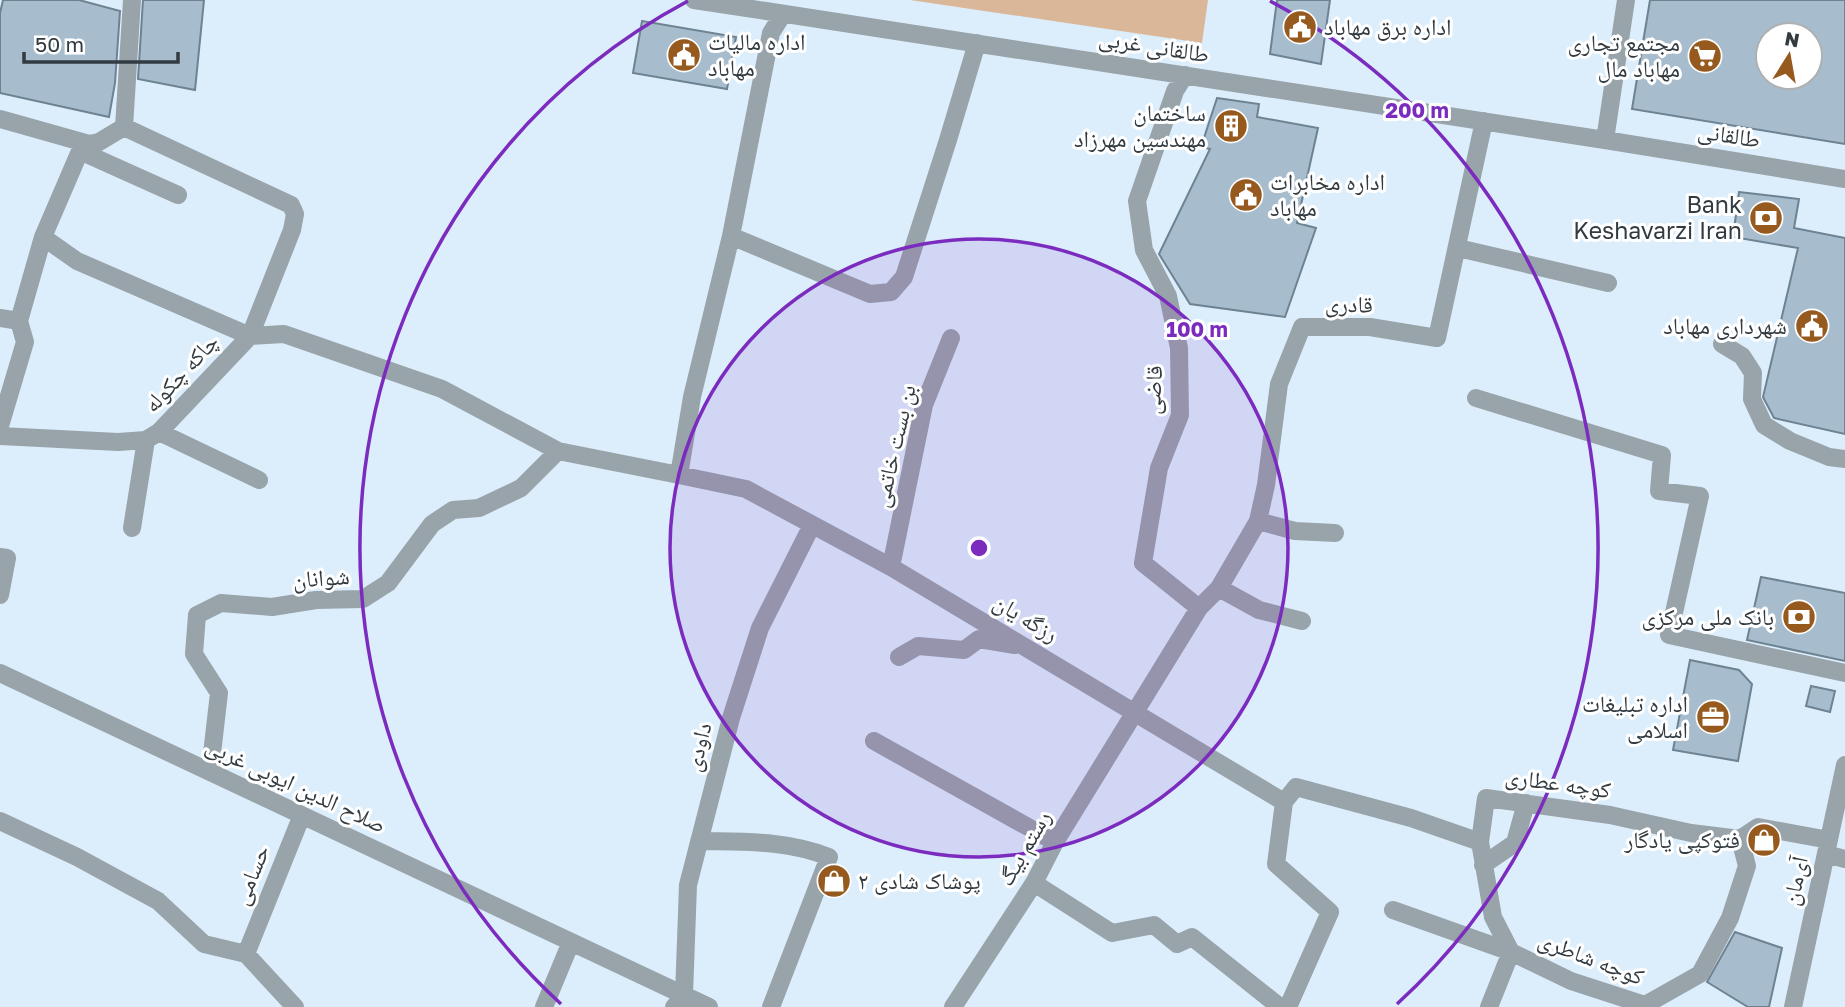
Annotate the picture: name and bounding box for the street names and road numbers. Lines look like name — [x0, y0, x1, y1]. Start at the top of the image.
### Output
street label: طالقانی غربی — [1097, 22, 1211, 69]
street label: طالقانی — [1696, 115, 1762, 154]
street label: قادری — [1324, 288, 1374, 319]
street label: چاکه چکوله — [137, 327, 224, 418]
street label: قاضی — [1137, 365, 1168, 415]
street label: بن بست خاتمی — [865, 382, 922, 510]
street label: شوانان — [292, 561, 350, 594]
street label: رزگه یان — [989, 587, 1064, 648]
street label: داودی — [677, 719, 718, 774]
street label: صلاح الدین ایوبی غربی — [201, 730, 391, 840]
street label: کوچه عطاری — [1504, 761, 1613, 804]
street label: رستم بیگ — [990, 805, 1059, 892]
street label: حسامی — [225, 841, 276, 909]
street label: آی‌مان — [1775, 853, 1814, 908]
street label: کوچه شاطری — [1534, 924, 1648, 991]

